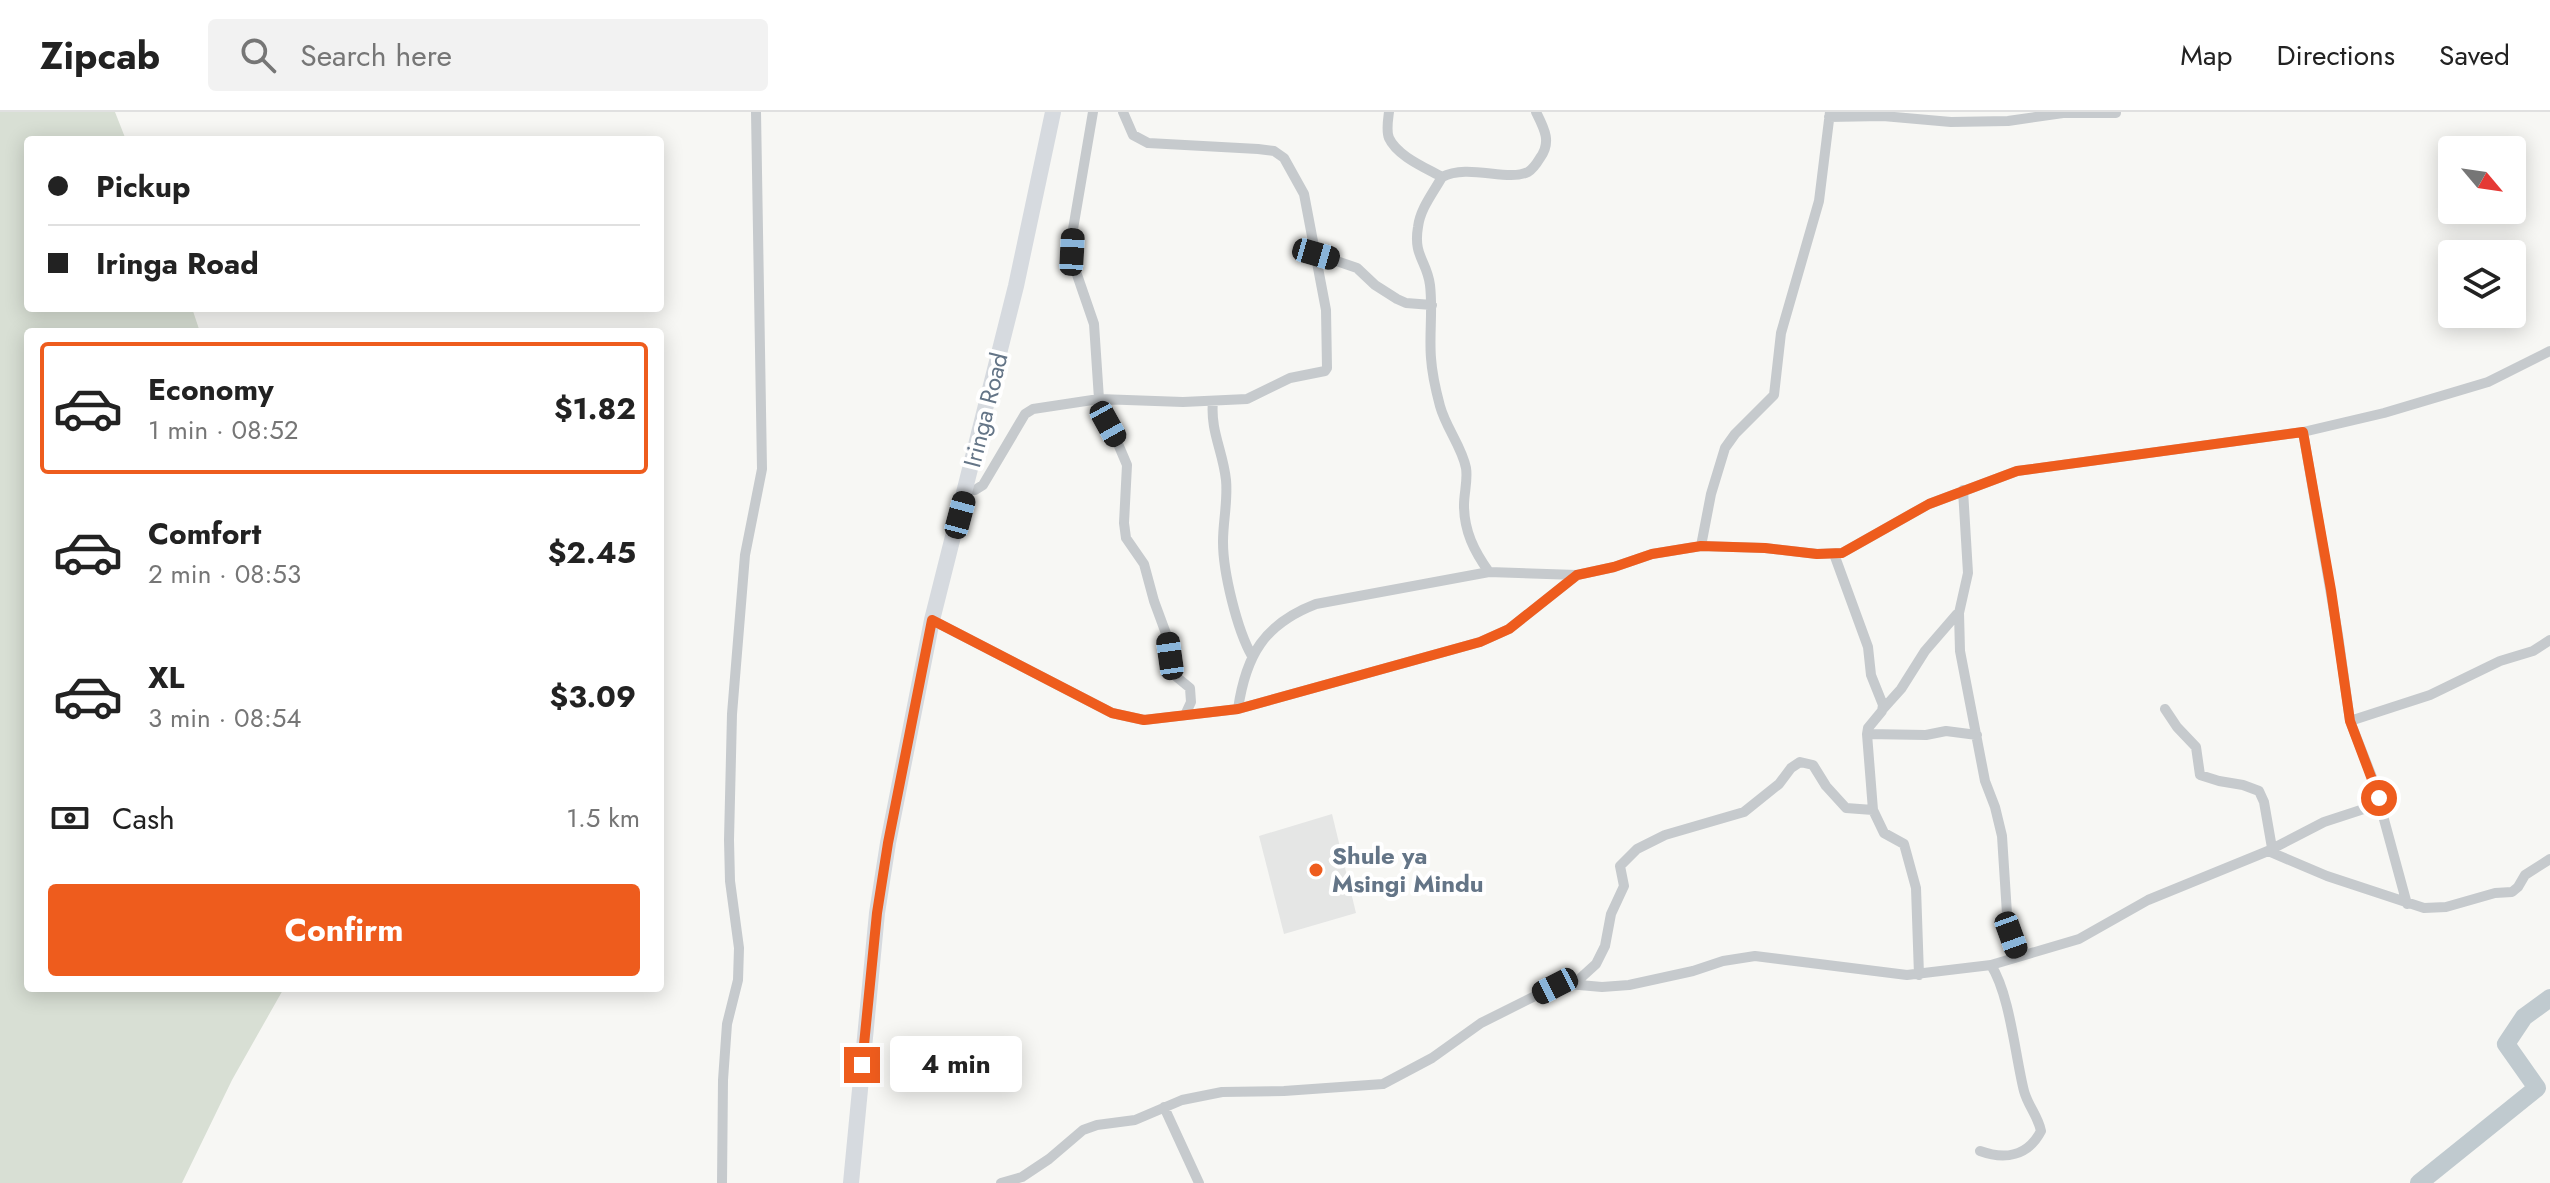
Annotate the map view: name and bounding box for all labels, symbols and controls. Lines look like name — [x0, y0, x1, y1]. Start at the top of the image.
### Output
search box — [208, 19, 768, 91]
text: Zipcab — [40, 28, 160, 83]
icon: search — [236, 33, 280, 77]
text: Search here — [300, 34, 452, 77]
text: Map — [2180, 35, 2232, 76]
text: Directions — [2276, 35, 2395, 76]
text: Saved — [2439, 35, 2510, 76]
north arrow — [2438, 136, 2526, 224]
map controls — [2438, 136, 2526, 328]
text: Pickup — [96, 165, 191, 208]
car — [1059, 227, 1085, 277]
car — [1290, 236, 1342, 272]
button: layers — [2438, 240, 2526, 328]
text: Iringa Road — [96, 242, 259, 285]
street label: Iringa Road — [954, 349, 1017, 471]
text: Economy — [148, 368, 274, 411]
icon: car — [52, 372, 124, 444]
text: $1.82 — [554, 387, 636, 430]
car — [1086, 397, 1130, 451]
text: 1 min · 08:52 — [148, 411, 299, 449]
car — [942, 489, 978, 541]
text: Comfort — [148, 512, 261, 555]
icon: car — [52, 516, 124, 588]
text: $2.45 — [548, 531, 636, 574]
text: 2 min · 08:53 — [148, 555, 301, 593]
car — [1155, 631, 1185, 681]
text: XL — [148, 656, 184, 699]
icon: car — [52, 660, 124, 732]
text: $3.09 — [550, 675, 636, 718]
text: 3 min · 08:54 — [148, 699, 302, 737]
route start — [2361, 780, 2397, 816]
icon: cash — [48, 796, 92, 840]
text: Cash — [112, 797, 175, 840]
text: 1.5 km — [566, 799, 640, 837]
place label: Shule ya Msingi Mindu — [1332, 838, 1484, 901]
marker: Shule ya Msingi Mindu — [1307, 861, 1325, 879]
button: Confirm — [48, 884, 640, 976]
car — [1992, 908, 2030, 962]
car — [1528, 964, 1582, 1008]
callout: 4 min — [890, 1037, 1022, 1093]
text: 4 min — [921, 1045, 991, 1083]
route end — [844, 1047, 880, 1083]

